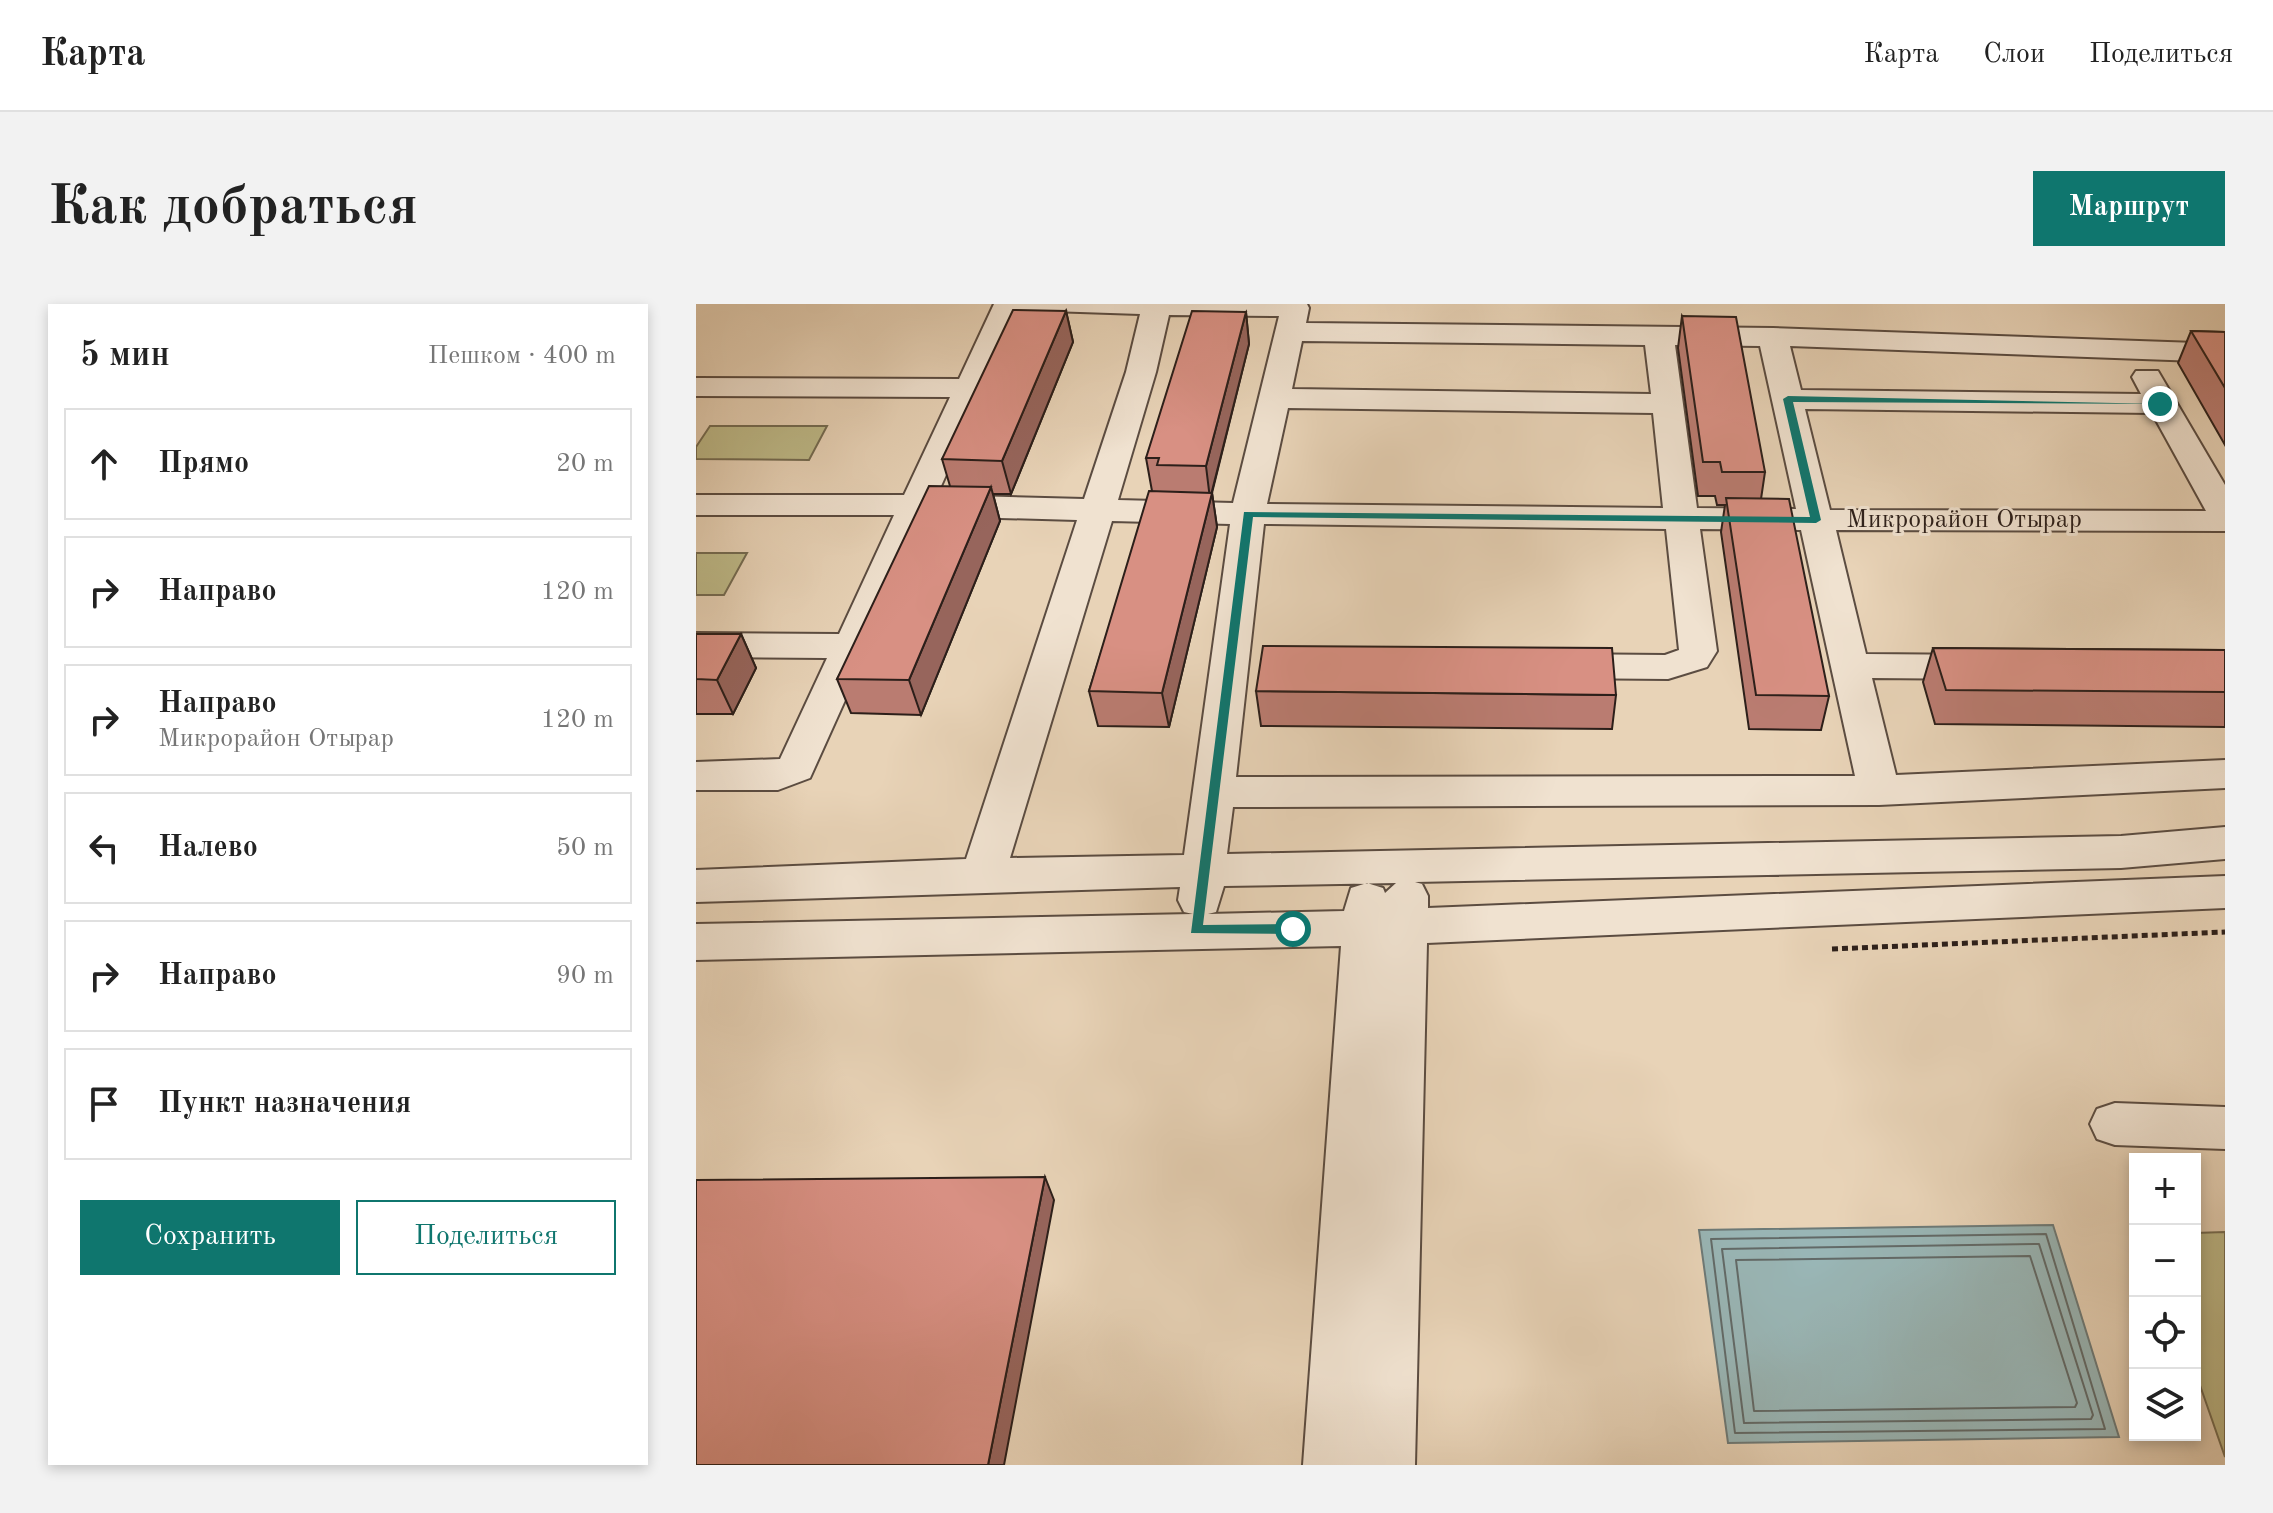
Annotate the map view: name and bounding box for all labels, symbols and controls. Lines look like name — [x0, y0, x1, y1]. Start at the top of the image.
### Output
text: Карта — [40, 36, 146, 74]
text: Карта — [1863, 41, 1939, 69]
text: Слои — [1983, 41, 2045, 69]
text: Поделиться — [2089, 41, 2233, 69]
button: Маршрут — [2033, 171, 2225, 246]
text: Как добраться — [48, 180, 418, 236]
text: 5 мин — [80, 339, 170, 373]
text: Пешком · 400 m — [428, 343, 616, 369]
route end — [2142, 386, 2178, 422]
icon: ahead — [82, 442, 126, 486]
text: Прямо — [158, 449, 249, 479]
text: 20 m — [556, 451, 614, 477]
street label: Микрорайон Отырар — [1846, 507, 2082, 533]
icon: right — [82, 570, 126, 614]
text: Направо — [158, 577, 277, 607]
text: 120 m — [541, 579, 614, 605]
text: Направо — [158, 689, 277, 719]
icon: right — [82, 698, 126, 742]
text: 120 m — [541, 707, 614, 733]
text: Микрорайон Отырар — [158, 726, 394, 752]
icon: left — [82, 826, 126, 870]
text: Налево — [158, 833, 258, 863]
text: 50 m — [556, 835, 614, 861]
route start — [1275, 911, 1311, 947]
icon: right — [82, 954, 126, 998]
text: Направо — [158, 961, 277, 991]
text: 90 m — [556, 963, 614, 989]
icon: arrive — [82, 1082, 126, 1126]
text: Пункт назначения — [158, 1089, 411, 1119]
map controls — [2129, 1153, 2201, 1441]
button: + — [2129, 1153, 2201, 1225]
button: Сохранить — [80, 1200, 340, 1275]
button: Поделиться — [356, 1200, 616, 1275]
button: − — [2129, 1225, 2201, 1297]
button: locate — [2129, 1297, 2201, 1369]
button: layers — [2129, 1369, 2201, 1441]

